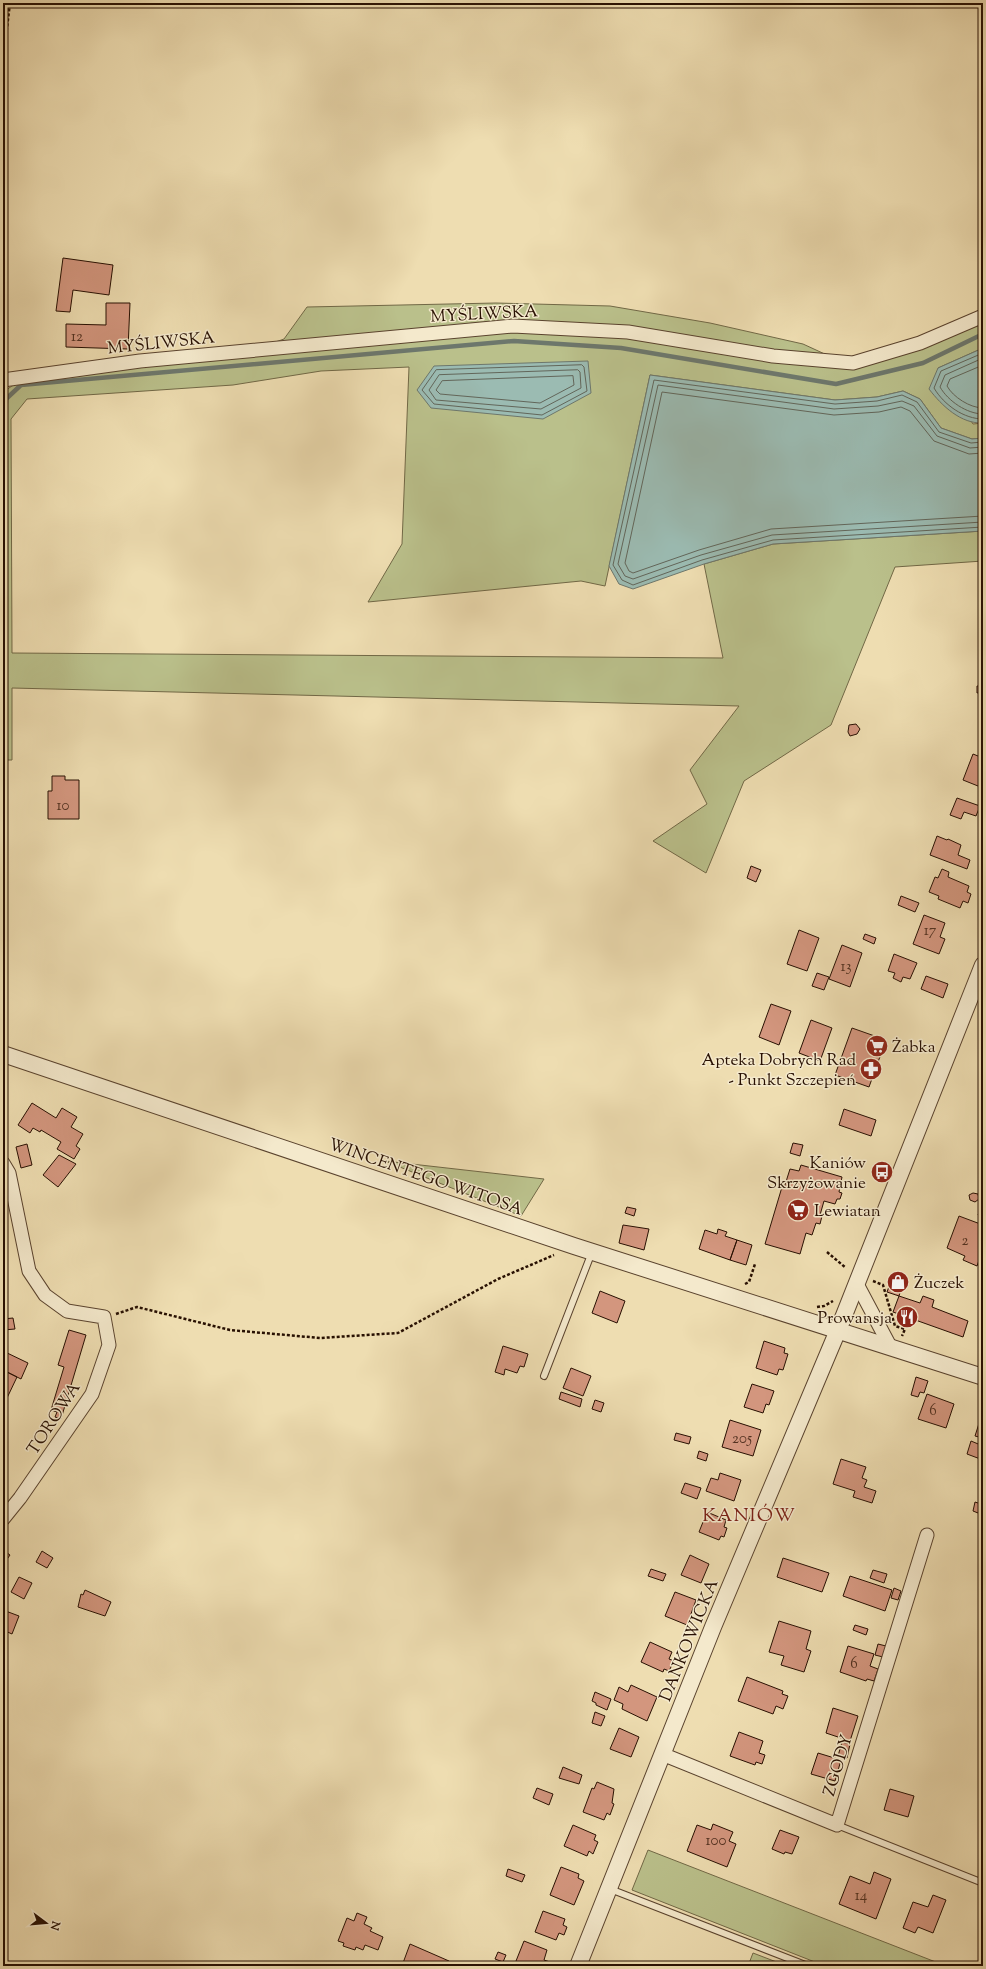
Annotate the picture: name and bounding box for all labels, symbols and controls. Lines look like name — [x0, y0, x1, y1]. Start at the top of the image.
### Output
street label: MYŚLIWSKA — [430, 300, 539, 330]
street label: MYŚLIWSKA — [106, 326, 216, 362]
house number: 12 — [71, 327, 83, 348]
house number: 10 — [57, 796, 70, 817]
house number: 17 — [924, 921, 937, 942]
house number: 13 — [840, 957, 852, 978]
supermarket icon: Żabka — [864, 1033, 890, 1059]
place label: Żabka — [892, 1036, 936, 1060]
place label: Apteka Dobrych Rad - Punkt Szczepień — [702, 1049, 856, 1093]
pharmacy icon: Apteka Dobrych Rad - Punkt Szczepień — [858, 1056, 884, 1082]
street label: WINCENTEGO WITOSA — [325, 1133, 526, 1223]
place label: Kaniów Skrzyżowanie — [767, 1152, 866, 1196]
bus stop icon: Kaniów Skrzyżowanie — [869, 1159, 895, 1185]
supermarket icon: Lewiatan — [785, 1197, 811, 1223]
place label: Lewiatan — [814, 1200, 881, 1224]
house number: 2 — [961, 1231, 969, 1252]
shop icon: Żuczek — [885, 1269, 911, 1295]
place label: Żuczek — [914, 1272, 965, 1296]
restaurant icon: Prowansja — [894, 1304, 920, 1330]
place label: Prowansja — [818, 1307, 892, 1331]
street label: TOROWA — [22, 1378, 87, 1460]
house number: 6 — [929, 1401, 937, 1422]
house number: 205 — [732, 1429, 752, 1450]
district label: KANIÓW — [702, 1503, 796, 1530]
street label: DANKOWICKA — [654, 1576, 725, 1706]
house number: 6 — [850, 1654, 858, 1675]
street label: ZGODY — [818, 1732, 860, 1799]
house number: 100 — [706, 1831, 726, 1852]
house number: 14 — [855, 1886, 868, 1907]
north arrow — [26, 1903, 66, 1943]
text: N — [46, 1918, 64, 1932]

